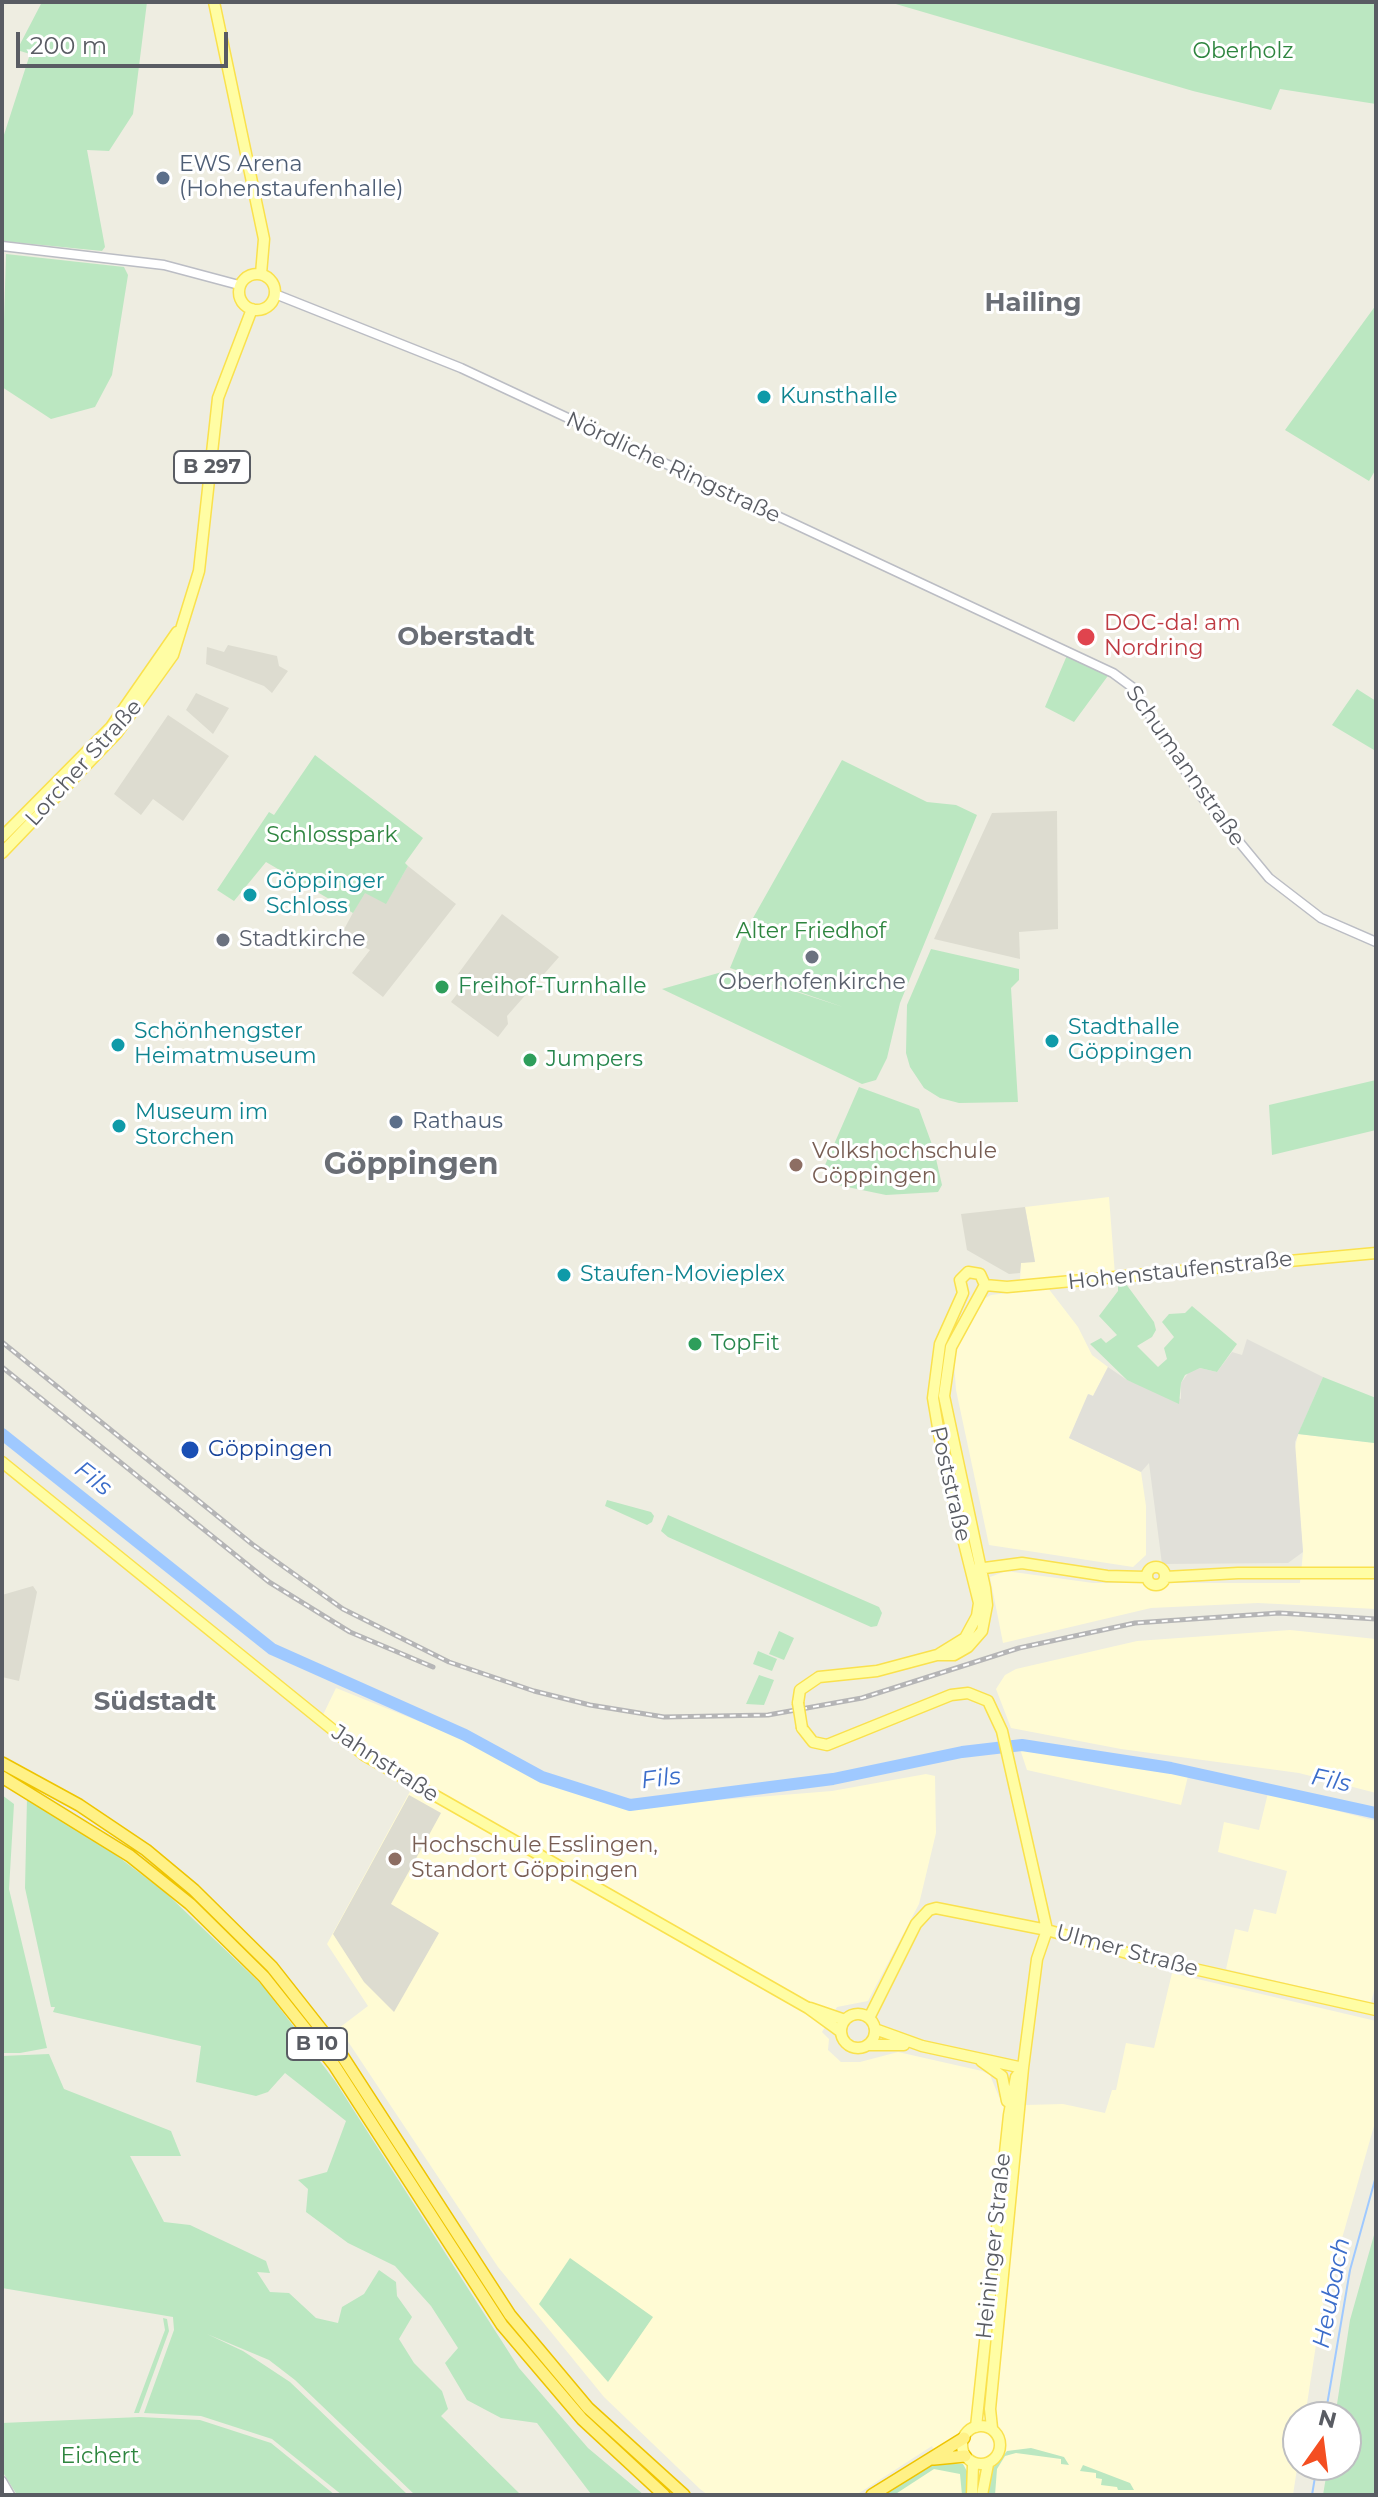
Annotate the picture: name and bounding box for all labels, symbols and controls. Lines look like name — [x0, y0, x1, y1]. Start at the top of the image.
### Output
scale bar — [20, 16, 232, 66]
text: 200 m — [30, 31, 107, 60]
park label: Oberholz — [1192, 39, 1294, 65]
place label: EWS Arena (Hohenstaufenhalle) — [179, 152, 404, 204]
marker: EWS Arena (Hohenstaufenhalle) — [154, 169, 172, 187]
district label: Hailing — [985, 287, 1081, 319]
place label: Kunsthalle — [780, 384, 898, 410]
marker: Kunsthalle — [755, 388, 773, 406]
street label: Nördliche Ringstraße — [562, 407, 784, 529]
road number: B 297 — [174, 451, 250, 483]
place label: DOC-da! am Nordring — [1104, 611, 1241, 662]
district label: Oberstadt — [397, 621, 535, 653]
marker: DOC-da! am Nordring — [1075, 626, 1097, 648]
street label: Schumannstraße — [1120, 681, 1250, 851]
street label: Lorcher Straße — [20, 694, 148, 832]
park label: Schlosspark — [266, 823, 398, 849]
place label: Göppinger Schloss — [266, 869, 385, 920]
marker: Göppinger Schloss — [241, 886, 259, 904]
park label: Alter Friedhof — [736, 919, 886, 945]
place label: Stadtkirche — [239, 927, 366, 953]
marker: Stadtkirche — [214, 931, 232, 949]
marker: Oberhofenkirche — [803, 948, 821, 966]
place label: Oberhofenkirche — [718, 970, 906, 996]
place label: Freihof-Turnhalle — [458, 974, 647, 1000]
marker: Freihof-Turnhalle — [433, 978, 451, 996]
place label: Stadthalle Göppingen — [1068, 1015, 1193, 1066]
place label: Schönhengster Heimatmuseum — [134, 1019, 317, 1070]
marker: Stadthalle Göppingen — [1043, 1032, 1061, 1050]
marker: Schönhengster Heimatmuseum — [109, 1036, 127, 1054]
place label: Jumpers — [546, 1047, 643, 1073]
marker: Jumpers — [521, 1051, 539, 1069]
place label: Museum im Storchen — [135, 1100, 268, 1152]
place label: Rathaus — [412, 1109, 503, 1135]
marker: Rathaus — [387, 1113, 405, 1131]
marker: Museum im Storchen — [110, 1117, 128, 1135]
place label: Volkshochschule Göppingen — [812, 1139, 997, 1190]
district label: Göppingen — [324, 1147, 498, 1183]
marker: Volkshochschule Göppingen — [787, 1156, 805, 1174]
street label: Hohenstaufenstraße — [1066, 1246, 1294, 1296]
place label: Staufen-Movieplex — [580, 1262, 785, 1288]
marker: Staufen-Movieplex — [555, 1266, 573, 1284]
place label: TopFit — [711, 1331, 780, 1357]
marker: TopFit — [686, 1335, 704, 1353]
street label: Poststraße — [924, 1424, 976, 1544]
place label: Göppingen — [208, 1437, 333, 1463]
marker: Göppingen — [179, 1439, 201, 1461]
water label: Fils — [68, 1455, 118, 1503]
district label: Südstadt — [94, 1686, 216, 1718]
street label: Jahnstraße — [327, 1720, 443, 1808]
water label: Fils — [639, 1762, 683, 1796]
water label: Fils — [1309, 1763, 1353, 1799]
place label: Hochschule Esslingen, Standort Göppingen — [411, 1833, 658, 1884]
marker: Hochschule Esslingen, Standort Göppingen — [386, 1850, 404, 1868]
street label: Ulmer Straße — [1053, 1919, 1201, 1983]
road number: B 10 — [287, 2028, 347, 2060]
street label: Heininger Straße — [971, 2152, 1017, 2340]
water label: Heubach — [1307, 2235, 1357, 2351]
north arrow — [1282, 2401, 1362, 2481]
text: N — [1316, 2404, 1339, 2434]
park label: Eichert — [60, 2444, 140, 2470]

